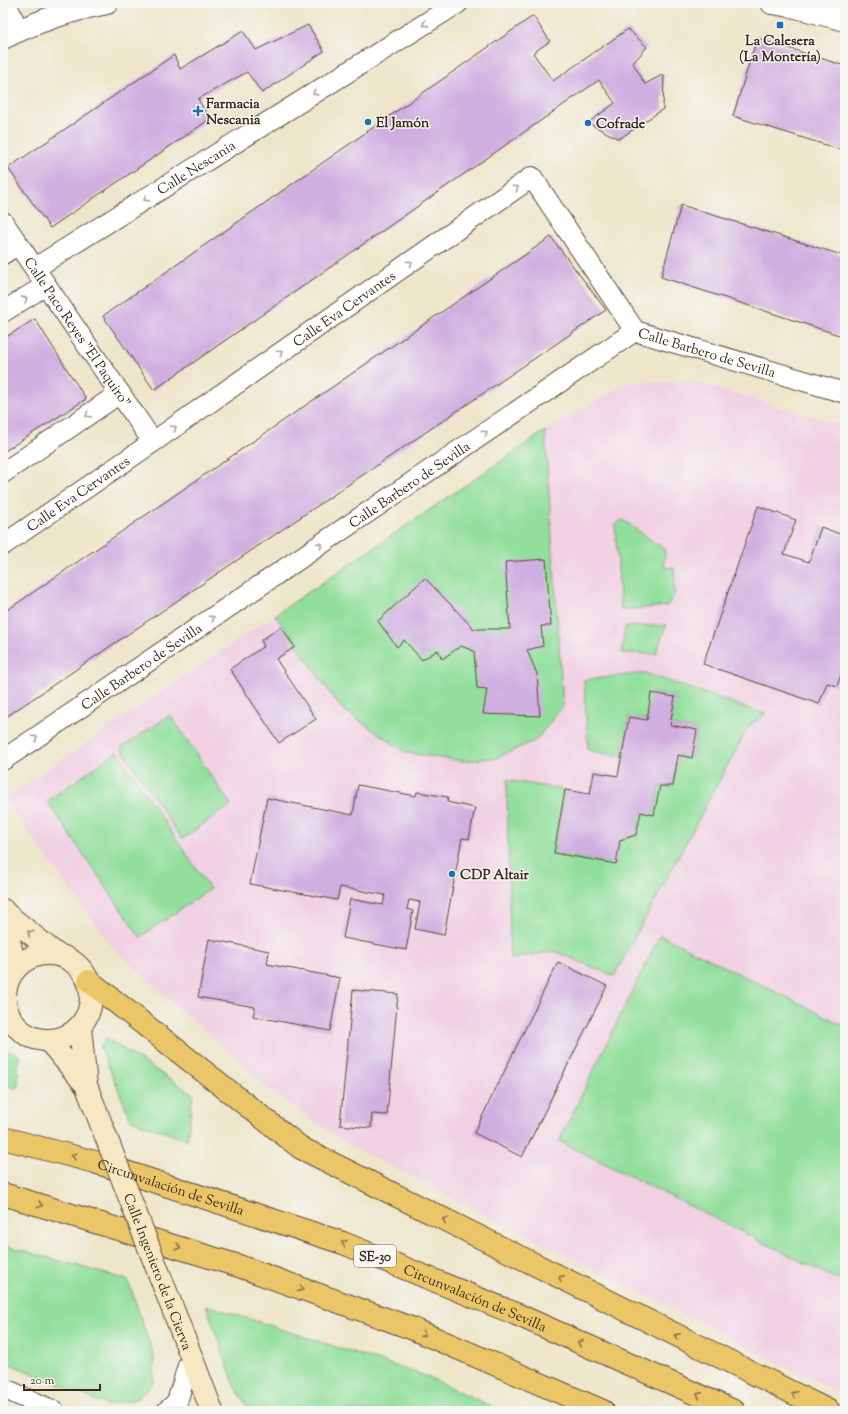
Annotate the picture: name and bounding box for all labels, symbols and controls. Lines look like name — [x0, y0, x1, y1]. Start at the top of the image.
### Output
one-way arrow — [422, 19, 429, 26]
marker: La Calesera (La Montería) — [775, 20, 785, 30]
place label: La Calesera (La Montería) — [739, 32, 821, 68]
one-way arrow — [312, 88, 319, 95]
place label: Farmacia Nescania — [206, 95, 261, 131]
marker: Farmacia Nescania — [193, 106, 203, 116]
place label: El Jamón — [376, 114, 430, 134]
place label: Cofrade — [596, 115, 646, 135]
marker: El Jamón — [363, 117, 373, 127]
marker: Cofrade — [583, 118, 593, 128]
street label: Calle Nescania — [154, 136, 241, 201]
one-way arrow — [512, 186, 519, 193]
one-way arrow — [143, 194, 150, 201]
street label: Calle Paco Reyes "El Paquiro" — [18, 254, 135, 412]
one-way arrow — [406, 260, 413, 267]
street label: Calle Eva Cervantes — [290, 267, 401, 353]
one-way arrow — [21, 296, 28, 303]
street label: Calle Barbero de Sevilla — [635, 324, 778, 384]
one-way arrow — [276, 351, 283, 358]
one-way arrow — [85, 410, 92, 417]
one-way arrow — [170, 425, 177, 433]
one-way arrow — [481, 431, 488, 438]
street label: Calle Barbero de Sevilla — [346, 437, 475, 534]
street label: Calle Eva Cervantes — [23, 453, 135, 538]
one-way arrow — [316, 542, 323, 550]
one-way arrow — [208, 616, 215, 623]
street label: Calle Barbero de Sevilla — [78, 619, 207, 716]
one-way arrow — [31, 736, 38, 743]
place label: CDP Altair — [460, 866, 530, 886]
marker: CDP Altair — [447, 869, 457, 879]
one-way arrow — [27, 930, 34, 937]
one-way arrow — [70, 1152, 77, 1161]
street label: Circunvalación de Sevilla — [94, 1155, 247, 1222]
street label: Calle Ingeniero de la Cierva — [117, 1191, 196, 1354]
one-way arrow — [37, 1200, 44, 1209]
one-way arrow — [441, 1217, 449, 1225]
one-way arrow — [341, 1240, 348, 1248]
one-way arrow — [174, 1242, 181, 1251]
road number: SE-30 — [354, 1245, 396, 1267]
street label: Circunvalación de Sevilla — [400, 1261, 550, 1338]
one-way arrow — [558, 1275, 565, 1283]
one-way arrow — [298, 1284, 305, 1292]
one-way arrow — [419, 1329, 427, 1337]
one-way arrow — [674, 1333, 682, 1341]
one-way arrow — [576, 1340, 584, 1348]
scale bar — [24, 1366, 100, 1392]
text: 20 m — [30, 1372, 55, 1390]
one-way arrow — [791, 1391, 798, 1398]
one-way arrow — [695, 1392, 703, 1400]

